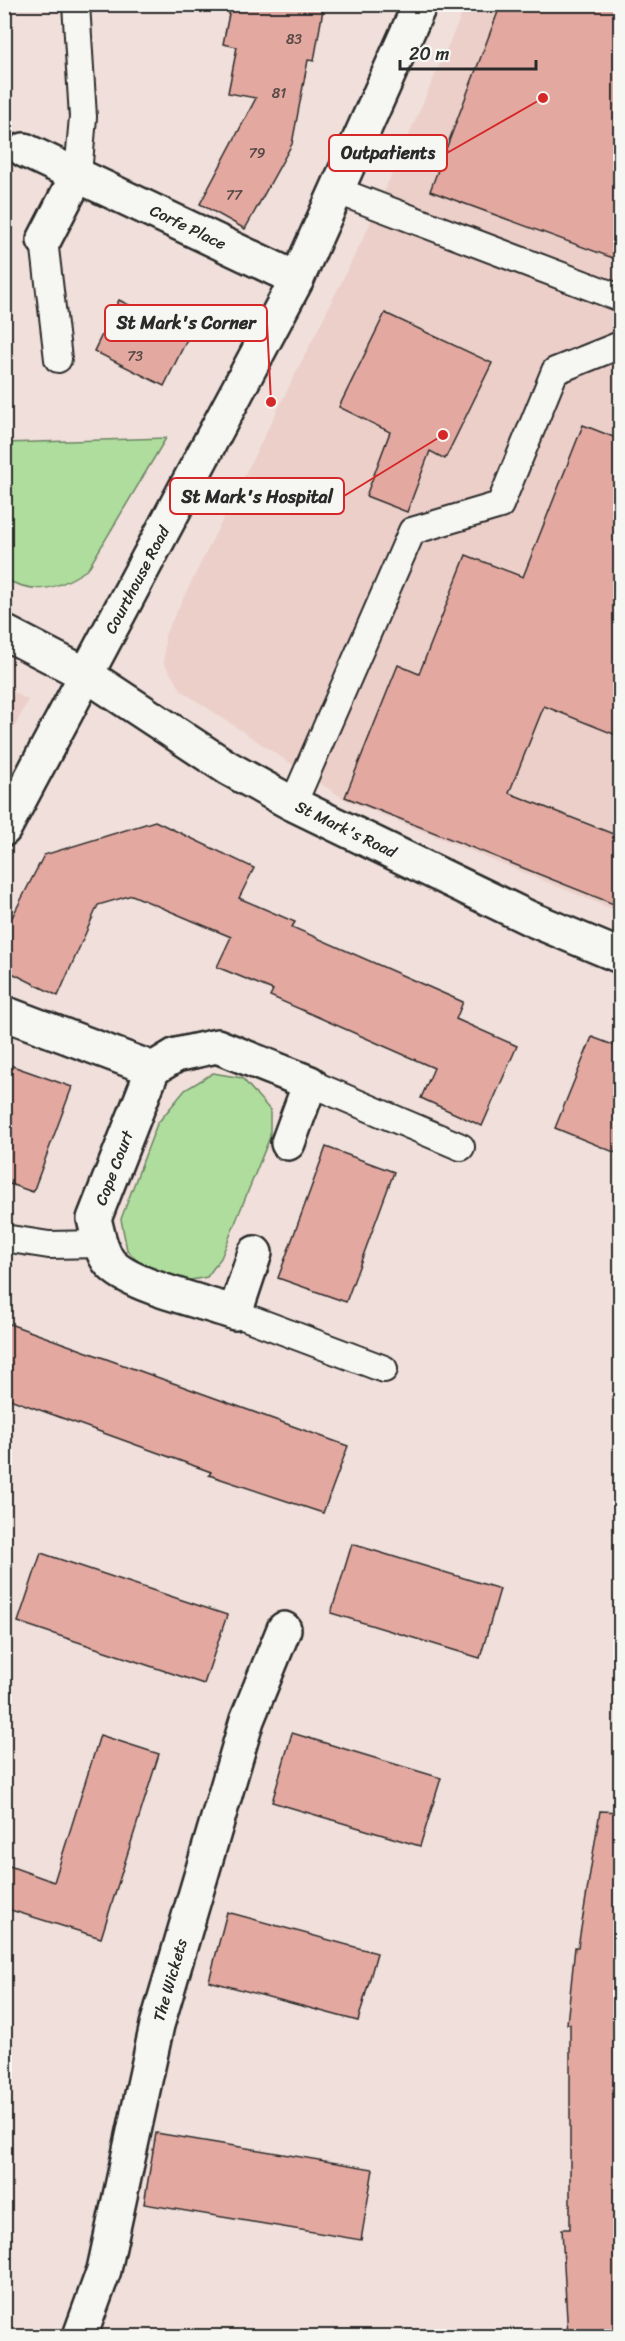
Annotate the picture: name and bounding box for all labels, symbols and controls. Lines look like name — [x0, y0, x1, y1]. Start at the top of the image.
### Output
house number: 83 — [286, 27, 302, 52]
scale bar — [400, 33, 536, 71]
text: 20 m — [409, 38, 449, 70]
house number: 81 — [272, 81, 286, 106]
callout: Outpatients — [329, 135, 447, 171]
text: Outpatients — [341, 137, 436, 169]
house number: 79 — [249, 141, 266, 166]
house number: 77 — [226, 183, 243, 208]
street label: Corfe Place — [145, 196, 231, 258]
callout: St Mark's Corner — [105, 305, 267, 341]
text: St Mark's Corner — [115, 307, 257, 339]
house number: 73 — [127, 344, 143, 369]
callout: St Mark's Hospital — [170, 478, 344, 514]
text: St Mark's Hospital — [180, 481, 334, 513]
street label: Courthouse Road — [96, 519, 178, 639]
street label: St Mark's Road — [290, 792, 403, 867]
street label: Cope Court — [86, 1126, 142, 1210]
street label: The Wickets — [144, 1934, 196, 2025]

